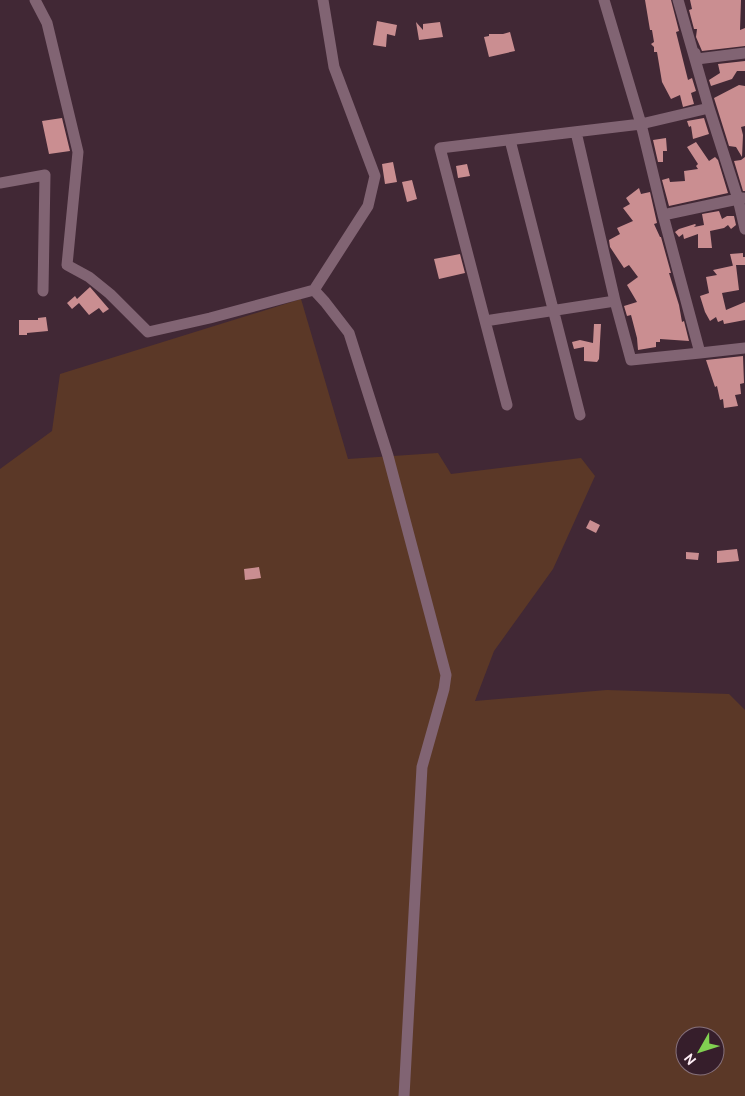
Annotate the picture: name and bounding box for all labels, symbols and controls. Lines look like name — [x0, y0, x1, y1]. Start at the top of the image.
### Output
north arrow — [675, 1026, 725, 1076]
text: N — [680, 1050, 700, 1069]

